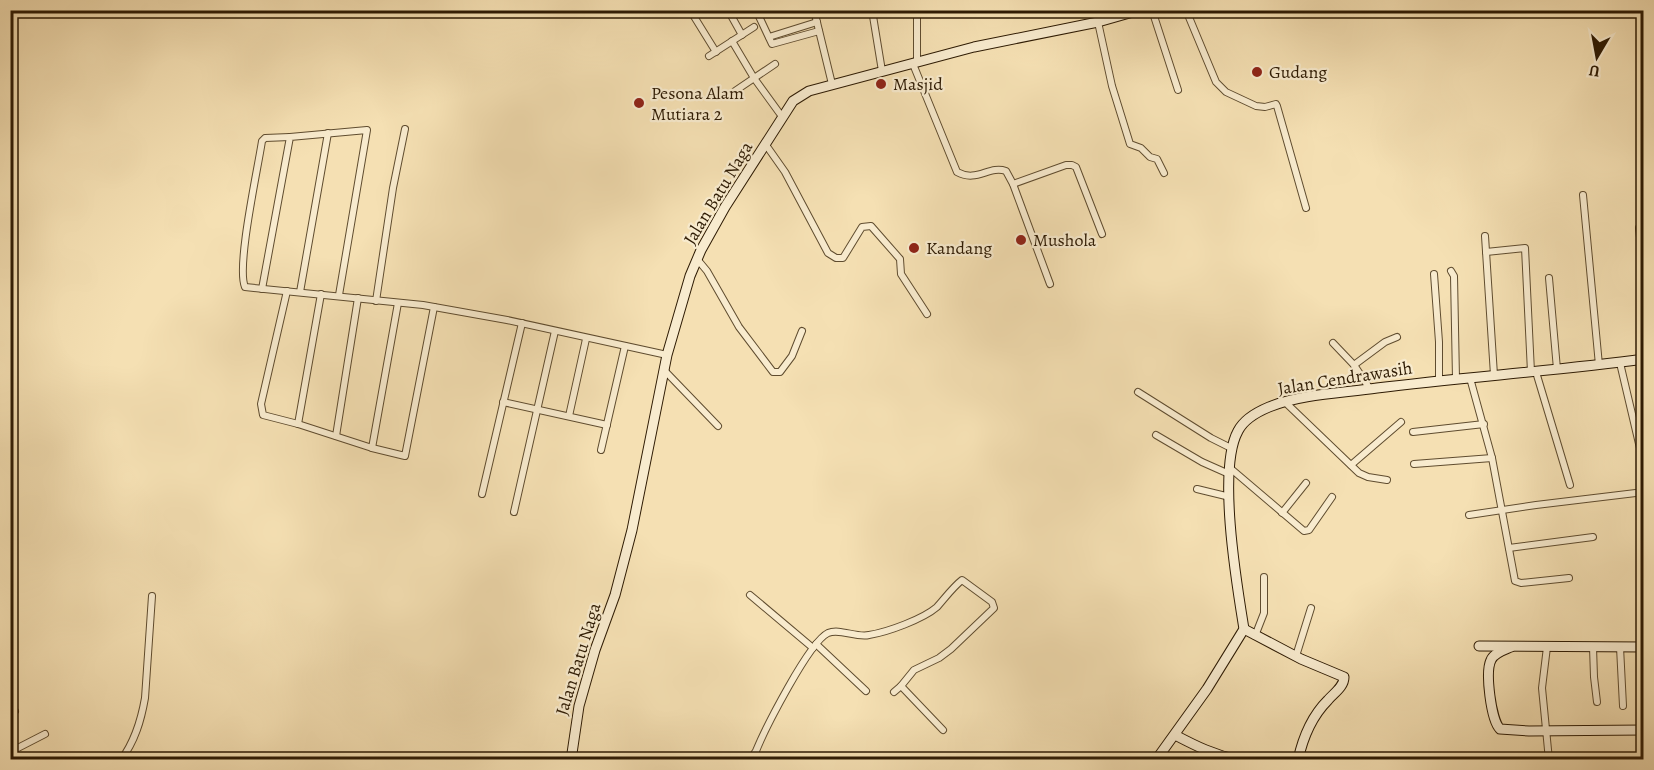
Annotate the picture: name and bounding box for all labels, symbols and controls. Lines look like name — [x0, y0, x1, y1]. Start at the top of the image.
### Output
north arrow — [1567, 27, 1627, 87]
text: U — [1587, 59, 1602, 83]
place label: Gudang — [1269, 60, 1327, 84]
marker: Gudang — [1250, 65, 1264, 79]
place label: Masjid — [893, 72, 943, 96]
marker: Masjid — [874, 77, 888, 91]
place label: Pesona Alam Mutiara 2 — [651, 81, 744, 126]
marker: Pesona Alam Mutiara 2 — [632, 96, 646, 110]
street label: Jalan Batu Naga — [678, 136, 759, 249]
place label: Mushola — [1033, 228, 1097, 252]
marker: Mushola — [1014, 233, 1028, 247]
place label: Kandang — [926, 236, 992, 260]
marker: Kandang — [907, 241, 921, 255]
street label: Jalan Cendrawasih — [1276, 355, 1414, 400]
street label: Jalan Batu Naga — [549, 599, 607, 718]

